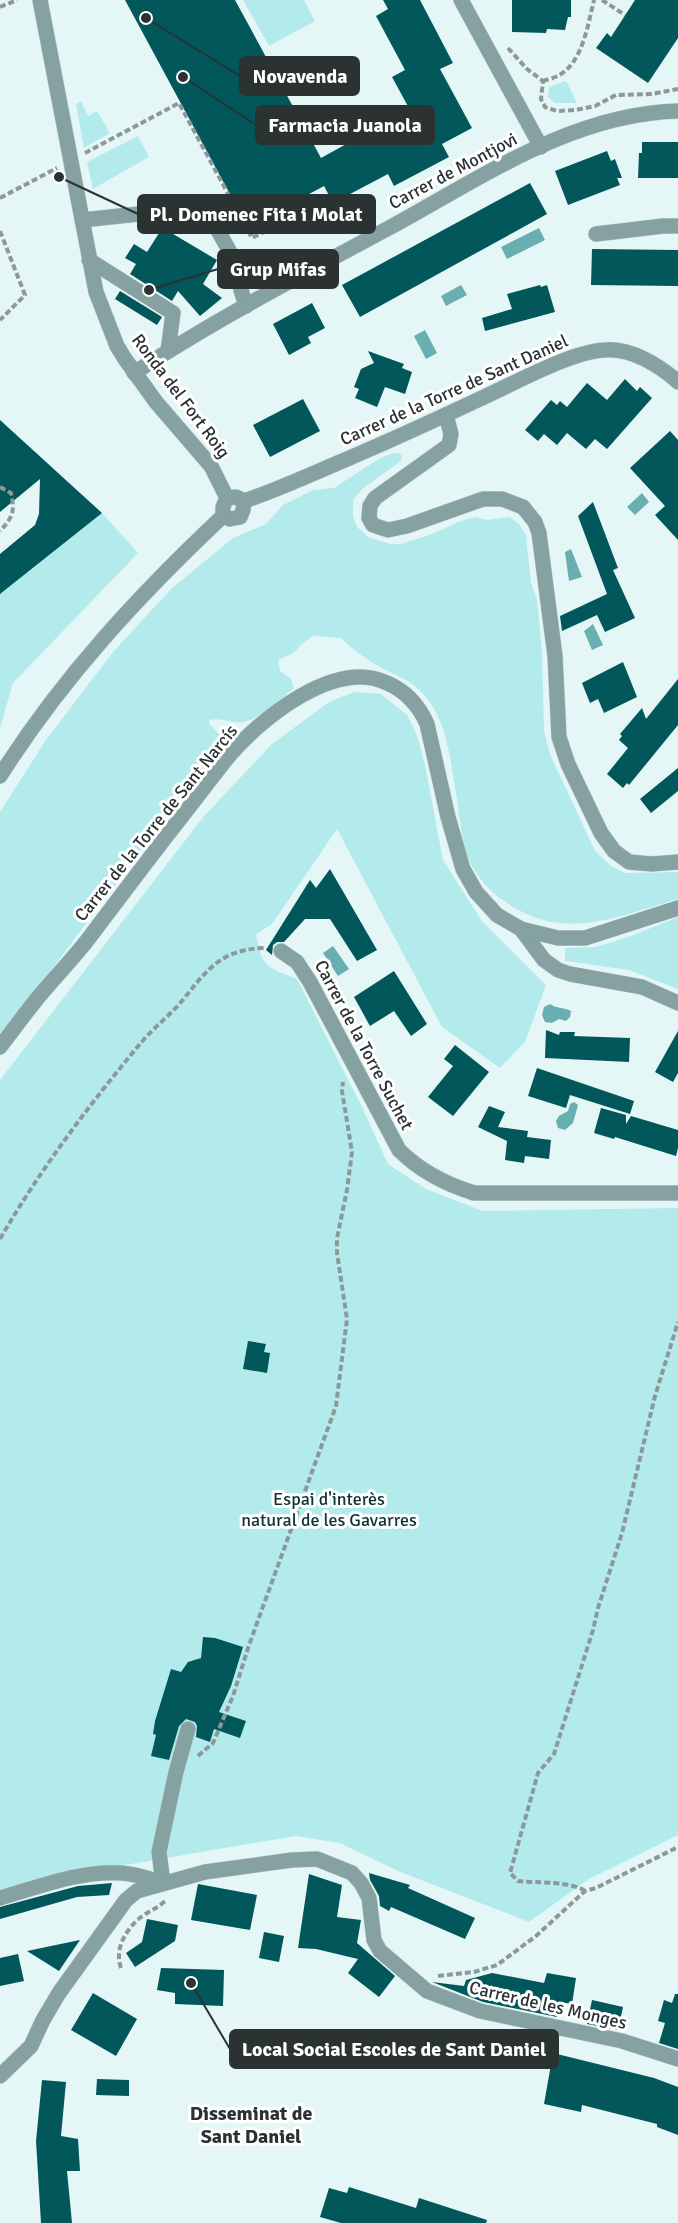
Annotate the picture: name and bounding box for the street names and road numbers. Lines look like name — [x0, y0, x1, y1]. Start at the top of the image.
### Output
street label: Carrer de Montjovi — [385, 128, 521, 214]
street label: Ronda del Fort Roig — [127, 329, 235, 463]
street label: Carrer de la Torre de Sant Daniel — [337, 330, 571, 450]
street label: Carrer de la Torre de Sant Narcís — [70, 720, 242, 926]
street label: Carrer de la Torre Suchet — [310, 956, 418, 1134]
street label: Carrer de les Monges — [467, 1976, 629, 2034]

